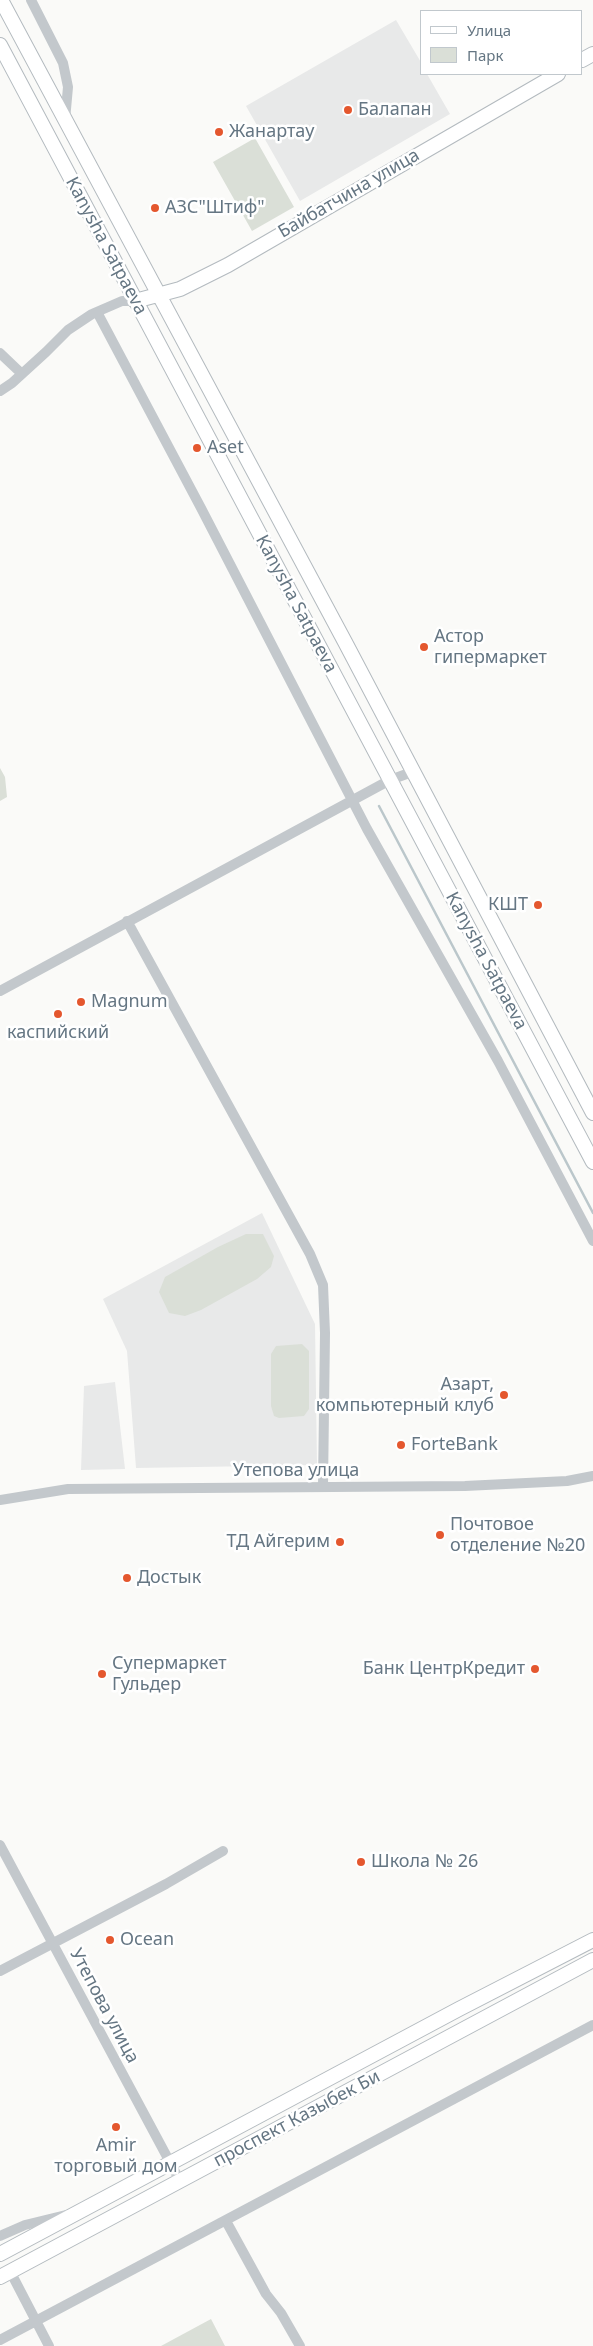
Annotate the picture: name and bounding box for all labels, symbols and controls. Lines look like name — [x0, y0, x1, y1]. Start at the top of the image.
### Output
legend — [420, 10, 583, 75]
text: Улица — [467, 20, 511, 40]
text: Парк — [467, 45, 503, 65]
place label: Балапан — [358, 99, 432, 121]
marker: Балапан — [342, 104, 354, 116]
place label: Жанартау — [229, 121, 314, 143]
marker: Жанартау — [213, 126, 225, 138]
street label: Байбатчина улица — [274, 145, 424, 243]
street label: Kanysha Satpaeva — [61, 173, 151, 319]
place label: АЗС"Штиф" — [165, 197, 265, 219]
marker: АЗС"Штиф" — [149, 202, 161, 214]
place label: Aset — [207, 437, 244, 459]
marker: Aset — [191, 442, 203, 454]
street label: Kanysha Satpaeva — [251, 531, 341, 677]
place label: Астор гипермаркет — [434, 626, 547, 669]
marker: Астор гипермаркет — [418, 641, 430, 653]
street label: Kanysha Satpaeva — [441, 888, 531, 1034]
place label: КШТ — [488, 894, 528, 916]
marker: КШТ — [532, 899, 544, 911]
place label: Magnum — [91, 991, 168, 1013]
marker: Magnum — [75, 996, 87, 1008]
marker: каспийский — [52, 1008, 64, 1020]
place label: каспийский — [7, 1022, 109, 1044]
place label: Азарт, компьютерный клуб — [316, 1374, 494, 1416]
marker: Азарт, компьютерный клуб — [498, 1389, 510, 1401]
place label: ForteBank — [411, 1434, 498, 1456]
marker: ForteBank — [395, 1439, 407, 1451]
street label: Утепова улица — [233, 1460, 359, 1482]
place label: Почтовое отделение №20 — [450, 1514, 585, 1556]
marker: Почтовое отделение №20 — [434, 1529, 446, 1541]
place label: ТД Айгерим — [226, 1531, 330, 1553]
marker: ТД Айгерим — [334, 1536, 346, 1548]
place label: Достык — [137, 1567, 201, 1589]
marker: Достык — [121, 1572, 133, 1584]
place label: Супермаркет Гульдер — [112, 1653, 227, 1696]
place label: Банк ЦентрКредит — [363, 1658, 525, 1680]
marker: Банк ЦентрКредит — [529, 1663, 541, 1675]
marker: Супермаркет Гульдер — [96, 1668, 108, 1680]
place label: Школа № 26 — [371, 1851, 478, 1873]
marker: Школа № 26 — [355, 1856, 367, 1868]
place label: Ocean — [120, 1929, 174, 1951]
marker: Ocean — [104, 1934, 116, 1946]
street label: Утепова улица — [65, 1945, 143, 2067]
street label: проспект Казыбек Би — [210, 2066, 384, 2172]
marker: Amir торговый дом — [110, 2121, 122, 2133]
place label: Amir торговый дом — [54, 2135, 178, 2178]

